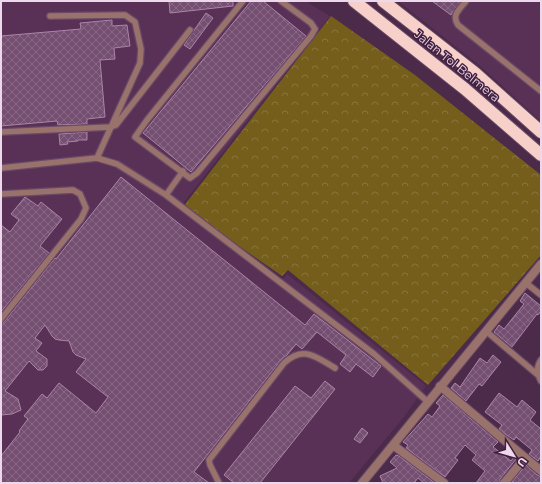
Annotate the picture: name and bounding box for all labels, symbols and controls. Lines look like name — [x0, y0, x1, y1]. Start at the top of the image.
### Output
street label: Jalan Tol Belmera — [411, 26, 503, 105]
north arrow — [494, 436, 534, 476]
text: U — [514, 454, 530, 470]

